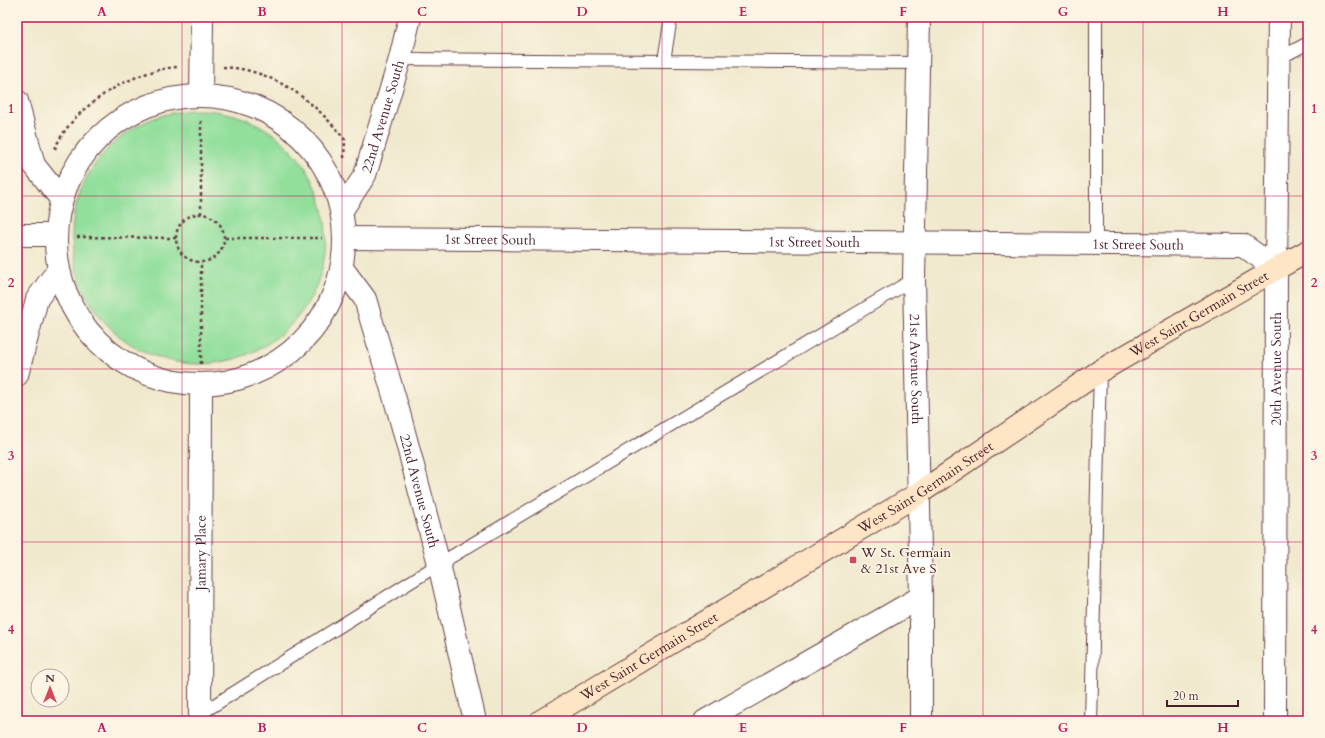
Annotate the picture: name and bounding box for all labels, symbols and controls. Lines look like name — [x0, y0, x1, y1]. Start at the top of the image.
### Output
text: A — [97, 3, 107, 21]
text: B — [257, 3, 267, 21]
text: C — [417, 3, 427, 21]
text: D — [576, 3, 588, 21]
text: E — [739, 3, 747, 21]
text: F — [899, 3, 907, 21]
text: G — [1058, 3, 1069, 21]
text: H — [1217, 3, 1229, 21]
street label: 22nd Avenue South — [357, 57, 409, 175]
text: 1 — [8, 100, 14, 118]
text: 1 — [1311, 100, 1317, 118]
street label: 1st Street South — [444, 229, 536, 249]
street label: 1st Street South — [768, 232, 860, 252]
street label: 1st Street South — [1092, 234, 1184, 254]
street label: West Saint Germain Street — [1125, 266, 1272, 362]
text: 2 — [8, 274, 15, 292]
text: 2 — [1311, 274, 1318, 292]
street label: 20th Avenue South — [1266, 312, 1285, 426]
street label: 21st Avenue South — [905, 313, 927, 425]
street label: 22nd Avenue South — [395, 432, 444, 550]
street label: West Saint Germain Street — [853, 436, 997, 538]
text: 3 — [8, 447, 15, 465]
text: 3 — [1311, 447, 1318, 465]
street label: Jamary Place — [191, 515, 210, 593]
place label: W St. Germain & 21st Ave S — [860, 543, 951, 578]
marker: W St. Germain & 21st Ave S — [848, 555, 858, 565]
street label: West Saint Germain Street — [576, 607, 722, 705]
text: 4 — [8, 621, 15, 639]
text: 4 — [1311, 621, 1318, 639]
north arrow — [30, 668, 70, 708]
text: N — [45, 671, 55, 686]
scale bar — [1167, 682, 1238, 708]
text: 20 m — [1173, 688, 1200, 704]
text: A — [97, 719, 107, 737]
text: B — [257, 719, 267, 737]
text: C — [417, 719, 427, 737]
text: D — [576, 719, 588, 737]
text: E — [739, 719, 747, 737]
text: F — [899, 719, 907, 737]
text: G — [1058, 719, 1069, 737]
text: H — [1217, 719, 1229, 737]

